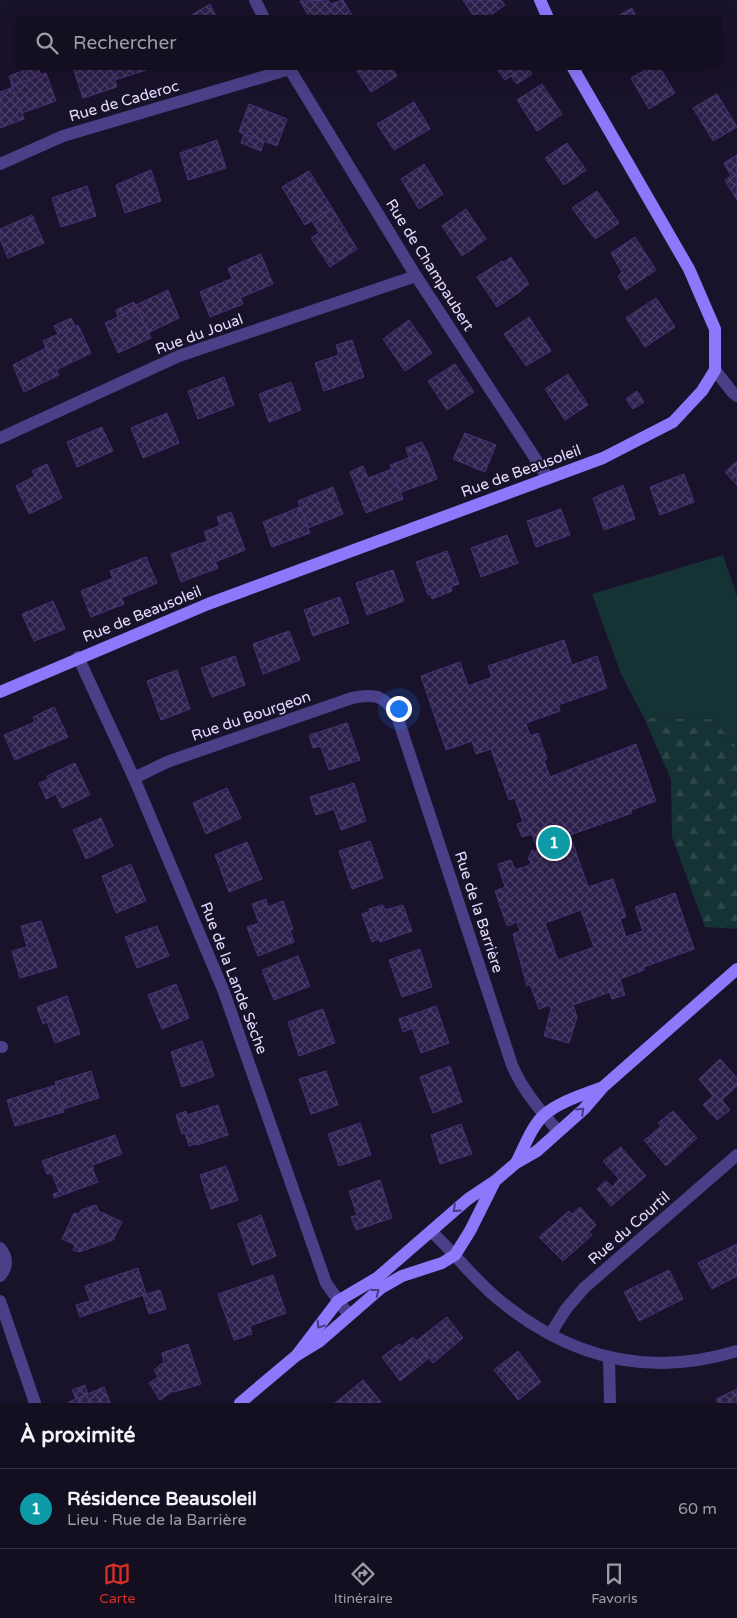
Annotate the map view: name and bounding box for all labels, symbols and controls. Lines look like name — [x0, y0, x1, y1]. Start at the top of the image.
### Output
search box — [15, 15, 722, 70]
icon: search — [33, 29, 61, 57]
text: Rechercher — [73, 32, 176, 54]
street label: Rue de Caderoc — [67, 77, 181, 125]
street label: Rue de Champaubert — [382, 196, 478, 335]
street label: Rue du Joual — [153, 310, 245, 358]
street label: Rue de Beausoleil — [459, 441, 583, 501]
street label: Rue de Beausoleil — [80, 582, 204, 646]
street label: Rue du Bourgeon — [189, 687, 313, 745]
your location — [386, 696, 412, 722]
pin: 1 — [538, 824, 570, 862]
street label: Rue de la Barrière — [451, 849, 507, 975]
street label: Rue de la Lande Sèche — [197, 899, 271, 1057]
one-way arrow — [575, 1108, 584, 1117]
street label: Rue du Courtil — [585, 1188, 673, 1268]
one-way arrow — [453, 1204, 462, 1212]
one-way arrow — [370, 1289, 379, 1297]
one-way arrow — [317, 1319, 326, 1328]
text: À proximité — [20, 1423, 135, 1448]
text: Résidence Beausoleil — [67, 1488, 257, 1510]
text: 1 — [31, 1499, 41, 1519]
text: 60 m — [678, 1499, 717, 1519]
text: Lieu · Rue de la Barrière — [67, 1510, 247, 1530]
tab: Carte — [99, 1560, 135, 1607]
tab: Itinéraire — [334, 1560, 393, 1607]
tab: Favoris — [591, 1560, 638, 1607]

